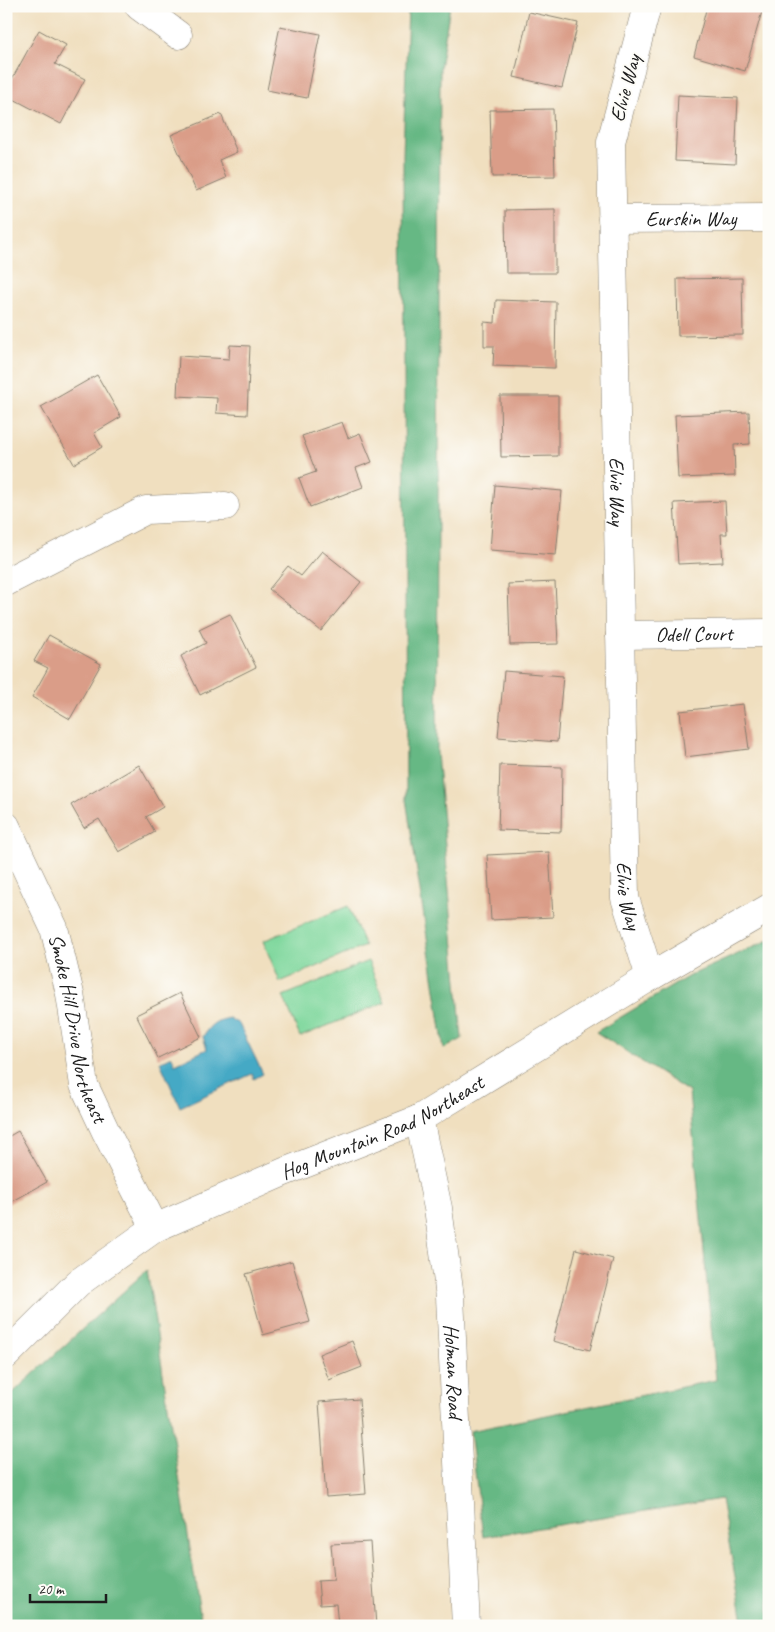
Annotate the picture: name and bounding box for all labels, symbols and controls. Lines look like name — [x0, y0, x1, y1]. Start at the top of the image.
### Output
street label: Elvie Way — [604, 50, 647, 124]
street label: Eurskin Way — [646, 205, 738, 232]
street label: Elvie Way — [604, 457, 631, 528]
street label: Odell Court — [655, 620, 735, 648]
street label: Elvie Way — [611, 862, 648, 935]
street label: Smoke Hill Drive Northeast — [43, 931, 114, 1129]
street label: Hog Mountain Road Northeast — [277, 1068, 490, 1185]
street label: Holman Road — [438, 1323, 469, 1423]
scale bar — [30, 1572, 106, 1604]
text: 20 m — [38, 1580, 65, 1599]

